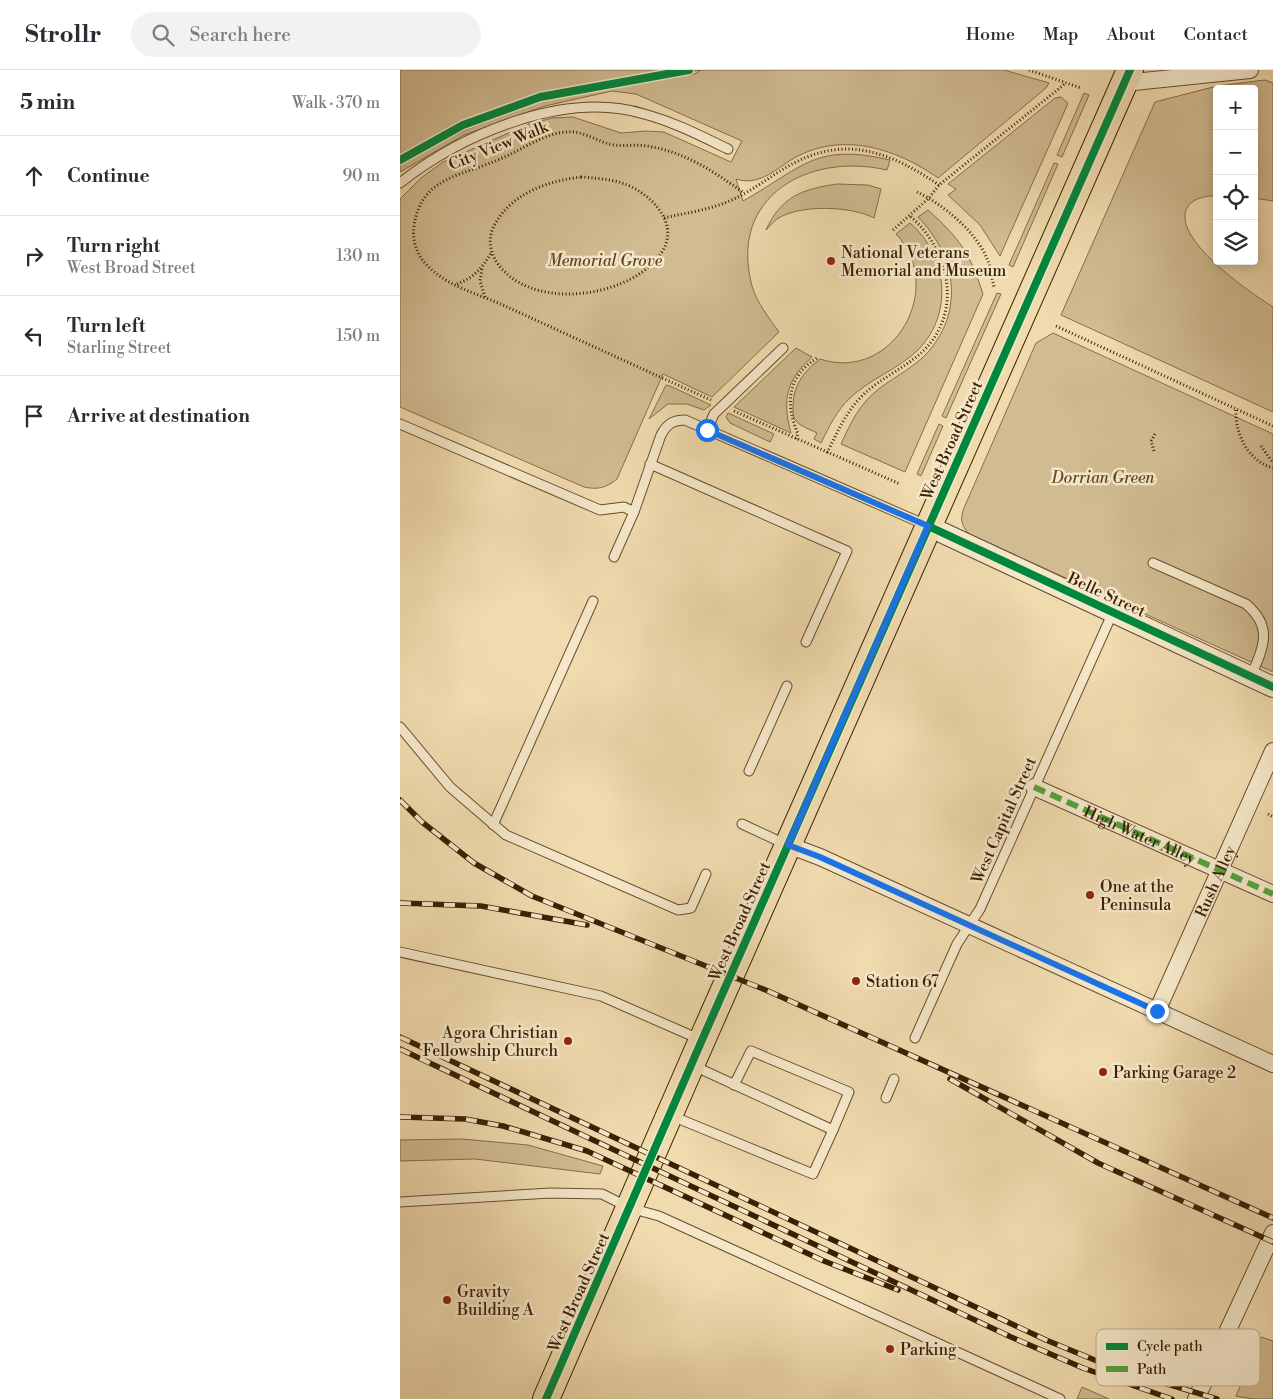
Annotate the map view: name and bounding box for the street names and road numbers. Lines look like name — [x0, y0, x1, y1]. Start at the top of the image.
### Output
street label: City View Walk — [446, 116, 553, 175]
street label: West Broad Street — [916, 377, 987, 504]
street label: Belle Street — [1064, 568, 1149, 622]
street label: West Capital Street — [967, 754, 1041, 888]
street label: High Water Alley — [1080, 801, 1199, 869]
street label: Rush Alley — [1191, 843, 1241, 921]
street label: West Broad Street — [704, 858, 775, 985]
street label: West Broad Street — [543, 1229, 614, 1356]

